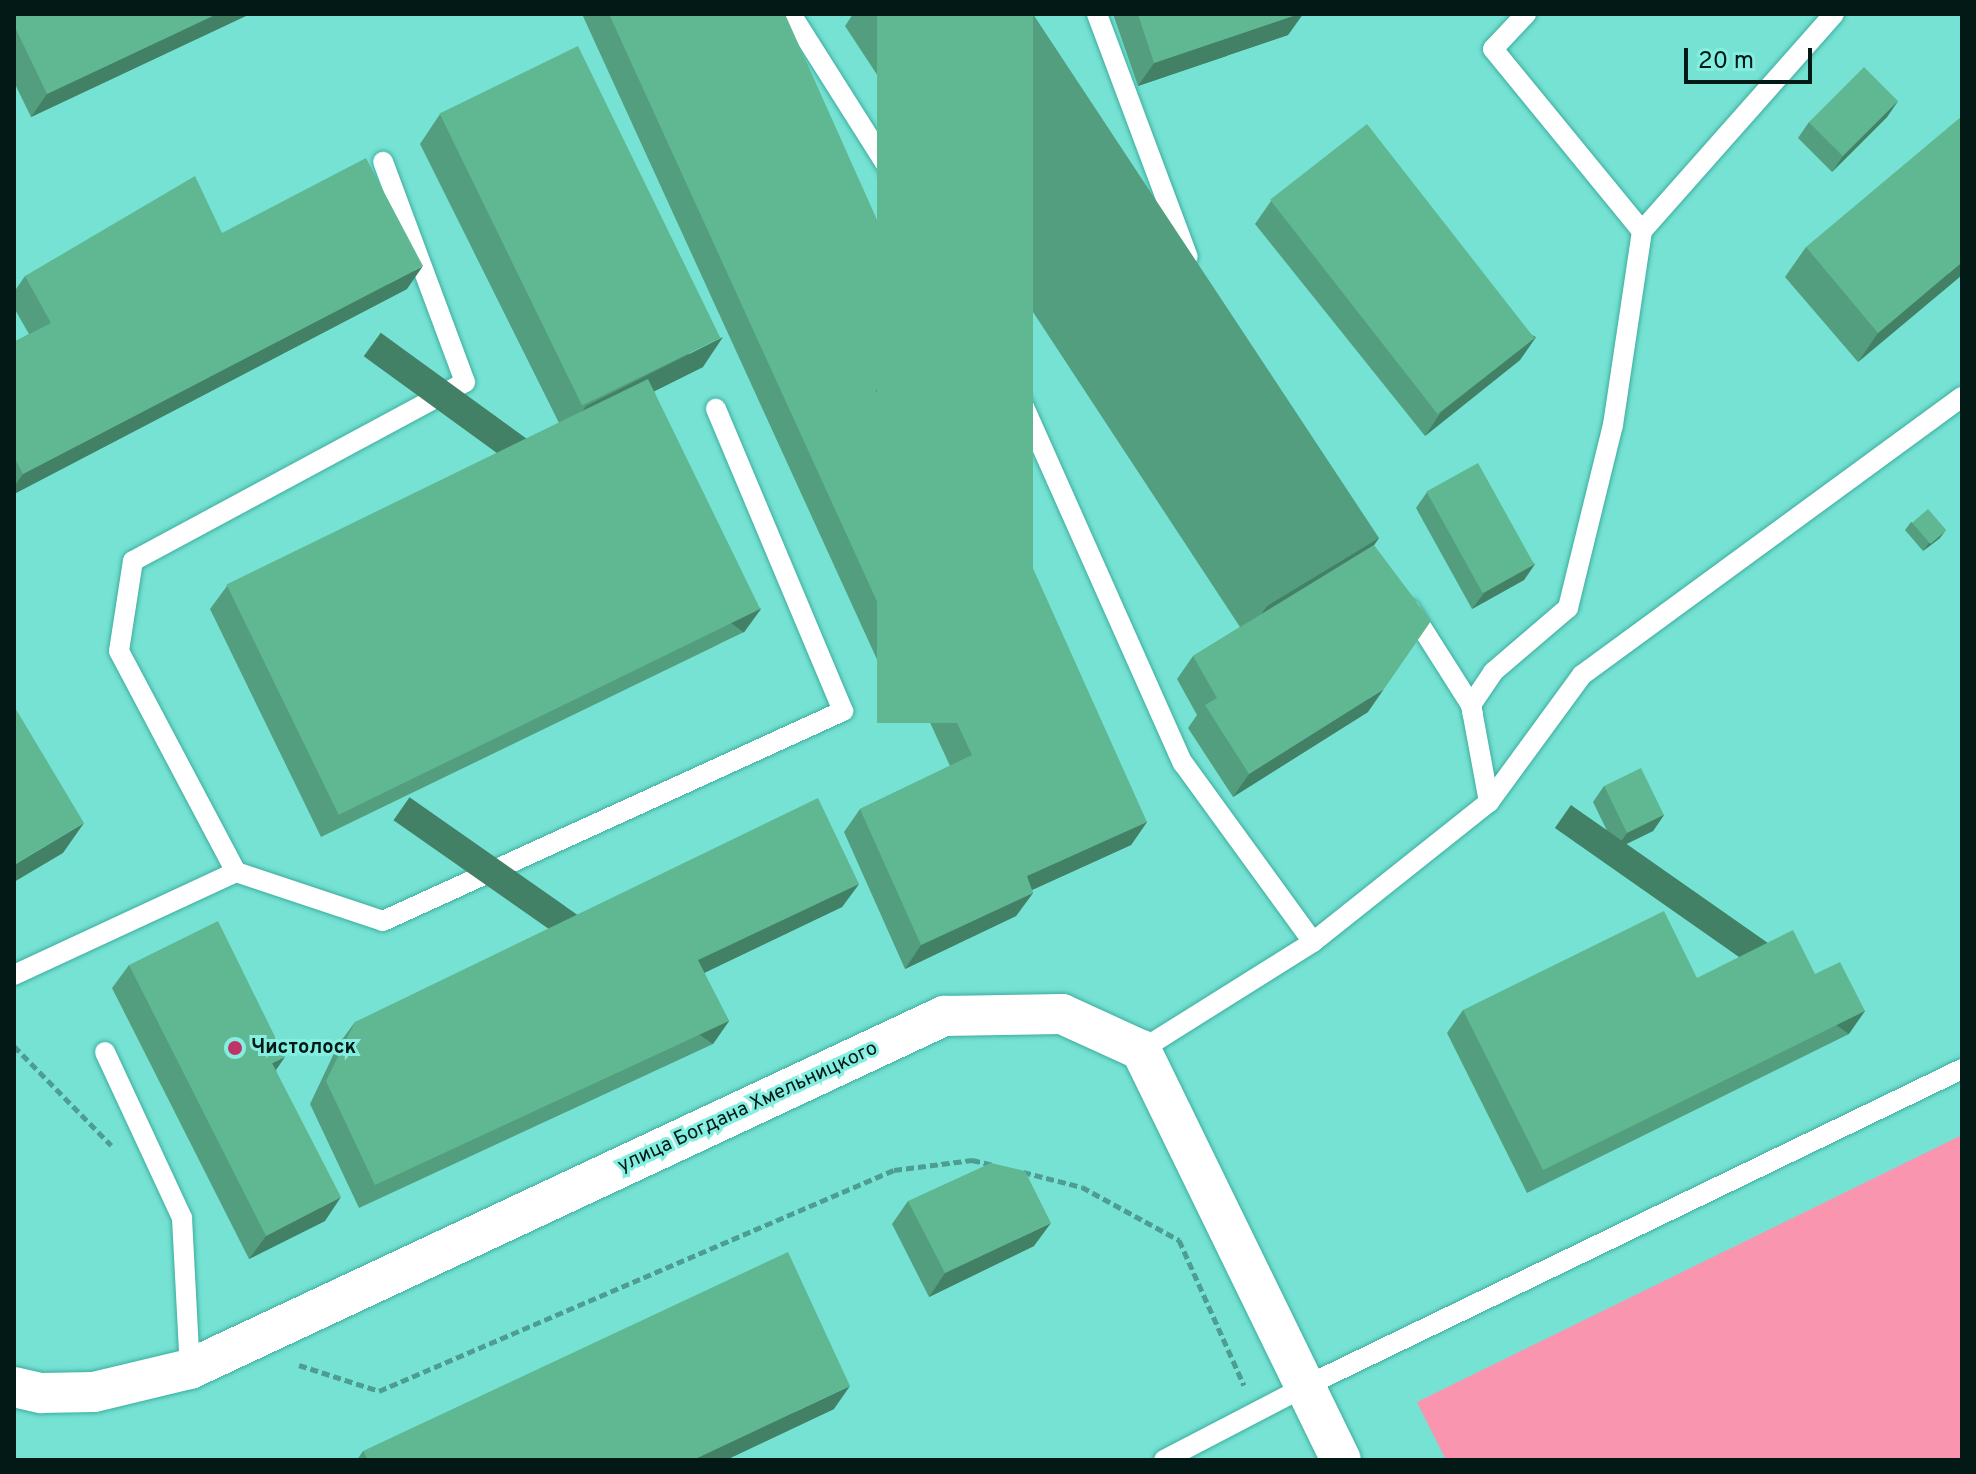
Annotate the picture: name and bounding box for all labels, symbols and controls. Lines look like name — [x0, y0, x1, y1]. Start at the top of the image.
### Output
scale bar — [1688, 32, 1816, 82]
text: 20 m — [1698, 47, 1754, 77]
place label: Чистолоск — [251, 1036, 356, 1060]
street label: улица Богдана Хмельницкого — [614, 1037, 882, 1179]
marker: Чистолоск — [226, 1039, 244, 1057]

